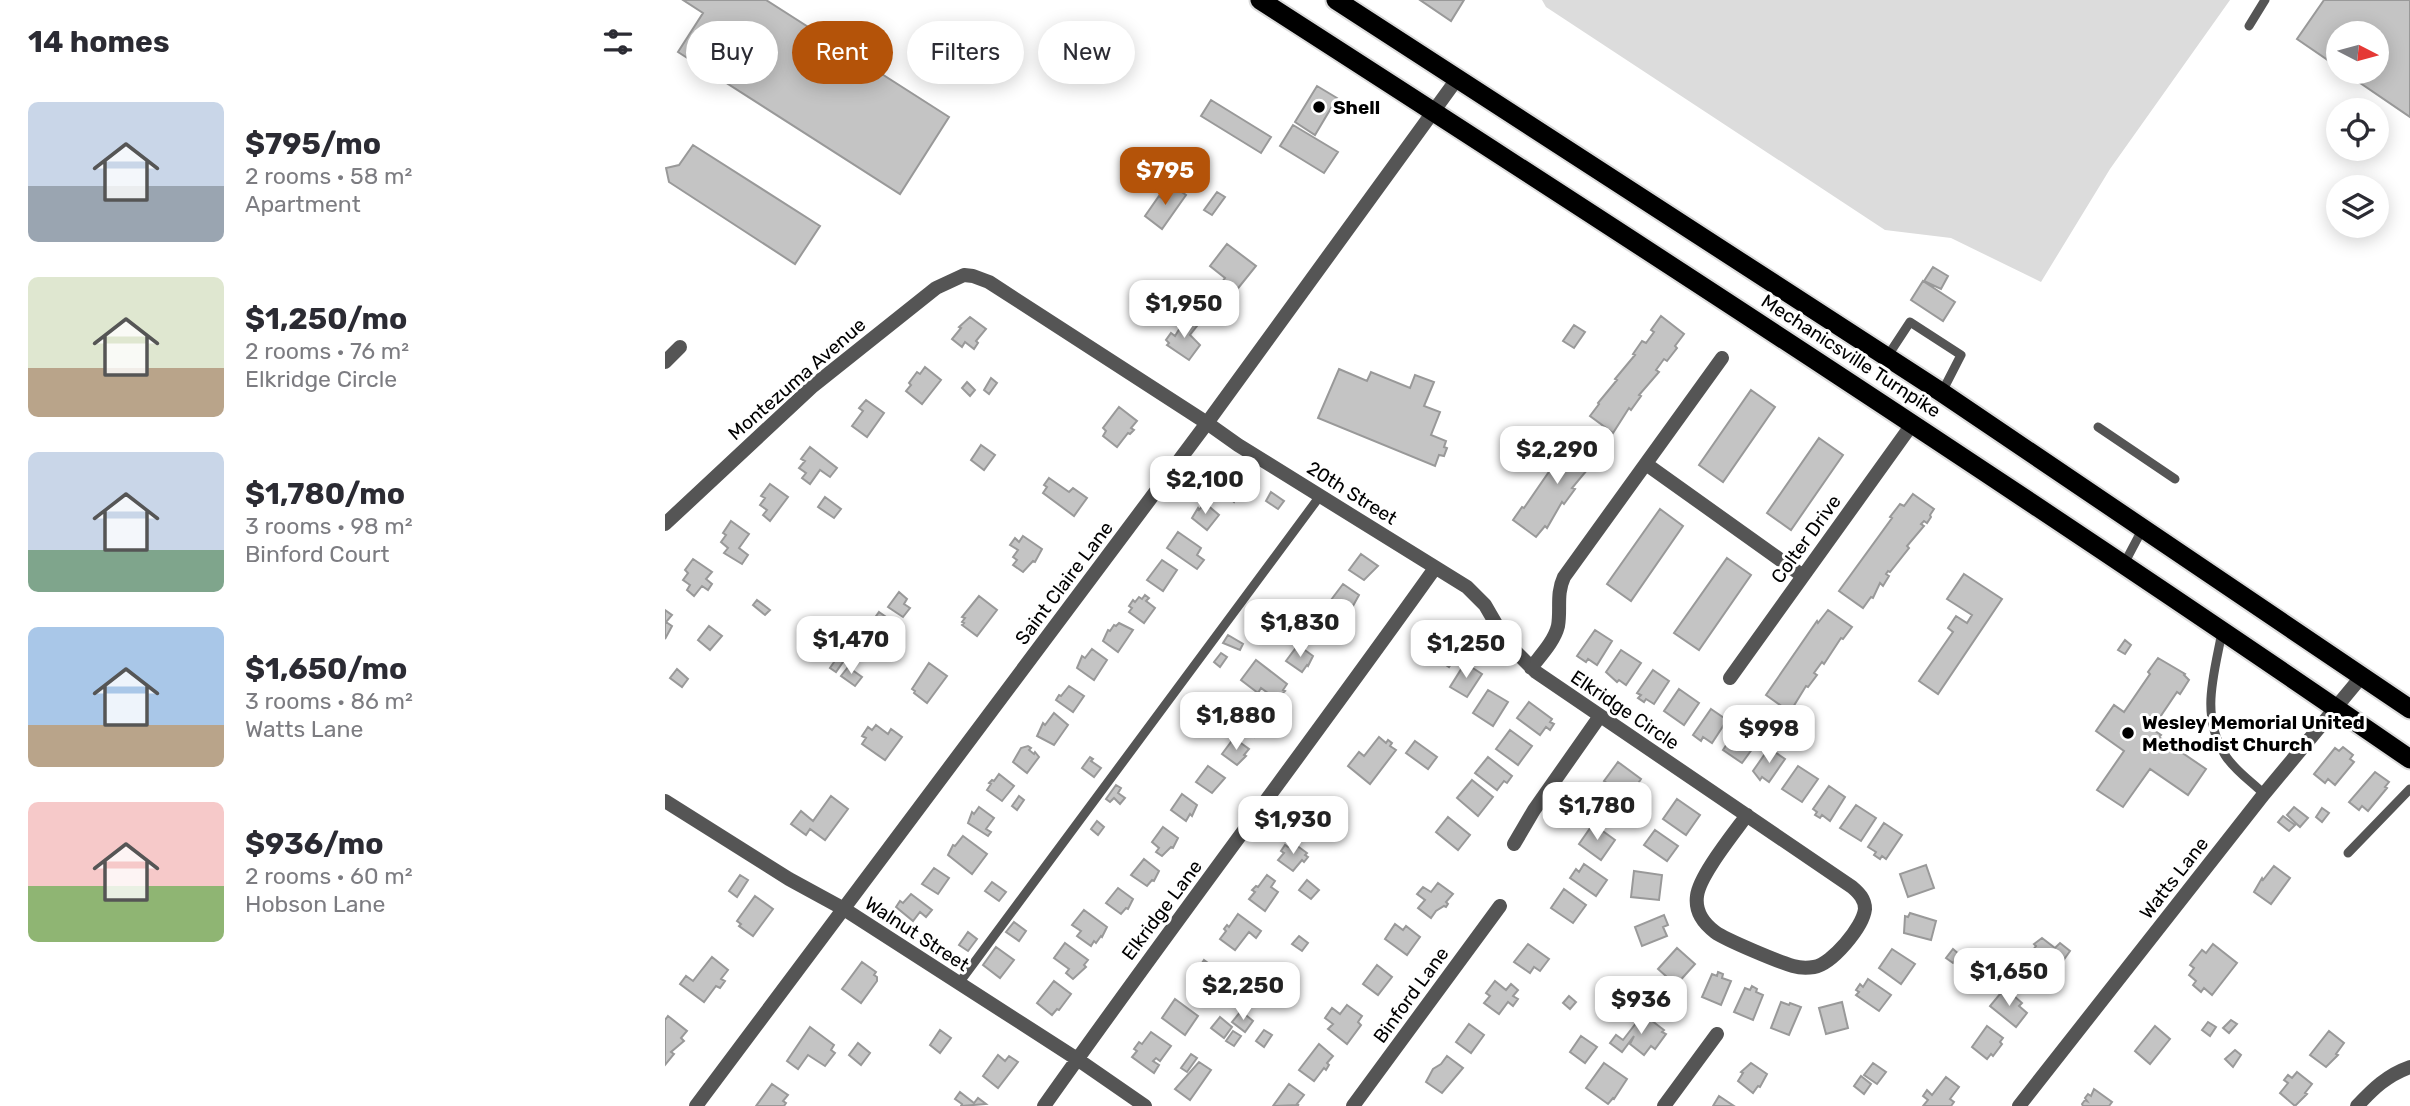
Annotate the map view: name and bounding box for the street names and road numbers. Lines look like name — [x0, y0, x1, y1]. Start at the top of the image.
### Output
street label: Mechanicsville Turnpike — [1757, 289, 1945, 423]
street label: Montezuma Avenue — [724, 313, 870, 445]
street label: 20th Street — [1303, 456, 1402, 530]
street label: Colter Drive — [1766, 490, 1846, 588]
street label: Saint Claire Lane — [1010, 517, 1118, 649]
street label: Elkridge Circle — [1566, 665, 1684, 755]
street label: Watts Lane — [2135, 832, 2213, 924]
street label: Elkridge Lane — [1117, 856, 1207, 964]
street label: Walnut Street — [860, 892, 974, 977]
street label: Binford Lane — [1368, 943, 1454, 1047]

